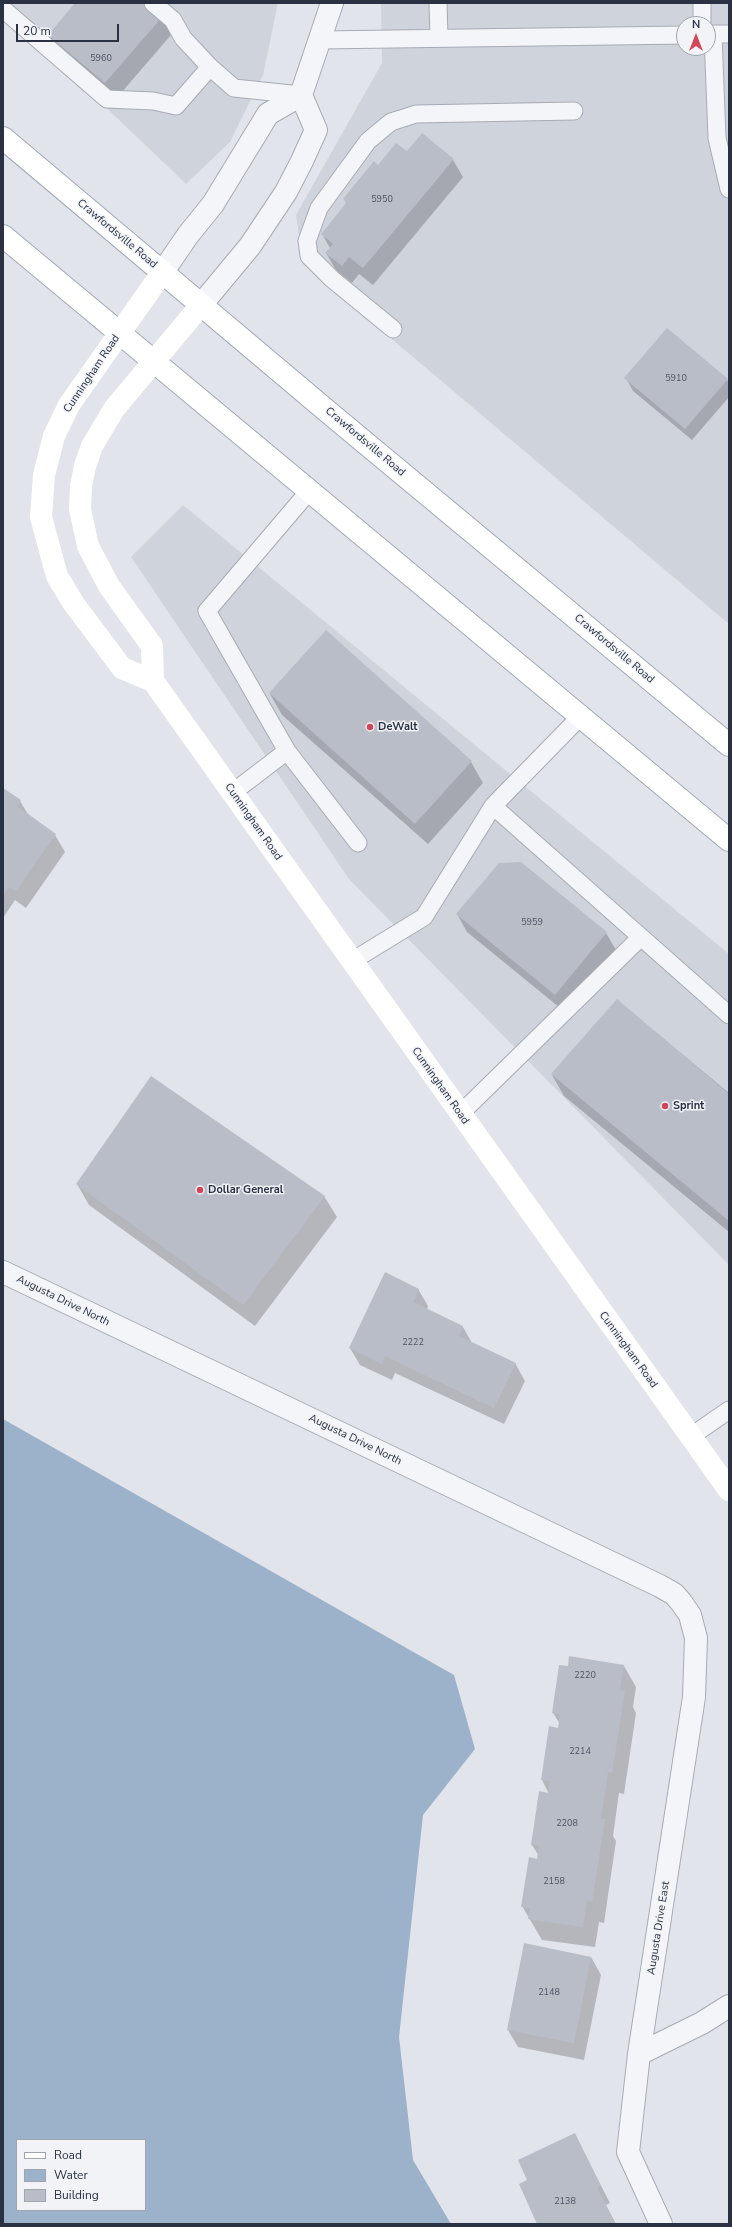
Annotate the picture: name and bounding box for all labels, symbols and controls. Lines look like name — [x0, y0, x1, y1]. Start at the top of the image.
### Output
scale bar — [18, 16, 121, 42]
north arrow — [676, 16, 716, 56]
text: N — [692, 17, 700, 32]
text: 20 m — [23, 23, 51, 39]
house number: 5960 — [90, 54, 112, 64]
house number: 5950 — [371, 195, 393, 205]
street label: Crawfordsville Road — [74, 197, 160, 271]
street label: Cunningham Road — [61, 333, 123, 415]
house number: 5910 — [665, 374, 687, 384]
street label: Crawfordsville Road — [322, 405, 408, 479]
street label: Crawfordsville Road — [571, 612, 657, 686]
place label: DeWalt — [378, 720, 418, 734]
marker: DeWalt — [365, 722, 375, 732]
street label: Cunningham Road — [221, 781, 285, 863]
house number: 5959 — [521, 918, 543, 928]
street label: Cunningham Road — [408, 1045, 472, 1127]
place label: Sprint — [673, 1099, 704, 1113]
marker: Sprint — [660, 1101, 670, 1111]
place label: Dollar General — [208, 1183, 283, 1197]
marker: Dollar General — [195, 1185, 205, 1195]
street label: Augusta Drive North — [14, 1273, 112, 1329]
street label: Cunningham Road — [596, 1309, 660, 1391]
house number: 2222 — [402, 1338, 424, 1348]
street label: Augusta Drive North — [306, 1412, 404, 1468]
house number: 2220 — [574, 1671, 596, 1681]
house number: 2214 — [569, 1747, 591, 1757]
house number: 2208 — [556, 1819, 578, 1829]
house number: 2158 — [543, 1877, 565, 1887]
street label: Augusta Drive East — [645, 1880, 673, 1976]
house number: 2148 — [538, 1988, 560, 1998]
legend — [16, 2139, 146, 2211]
text: Road — [54, 2147, 82, 2163]
text: Water — [54, 2167, 88, 2183]
text: Building — [54, 2187, 99, 2203]
house number: 2138 — [554, 2197, 576, 2207]

